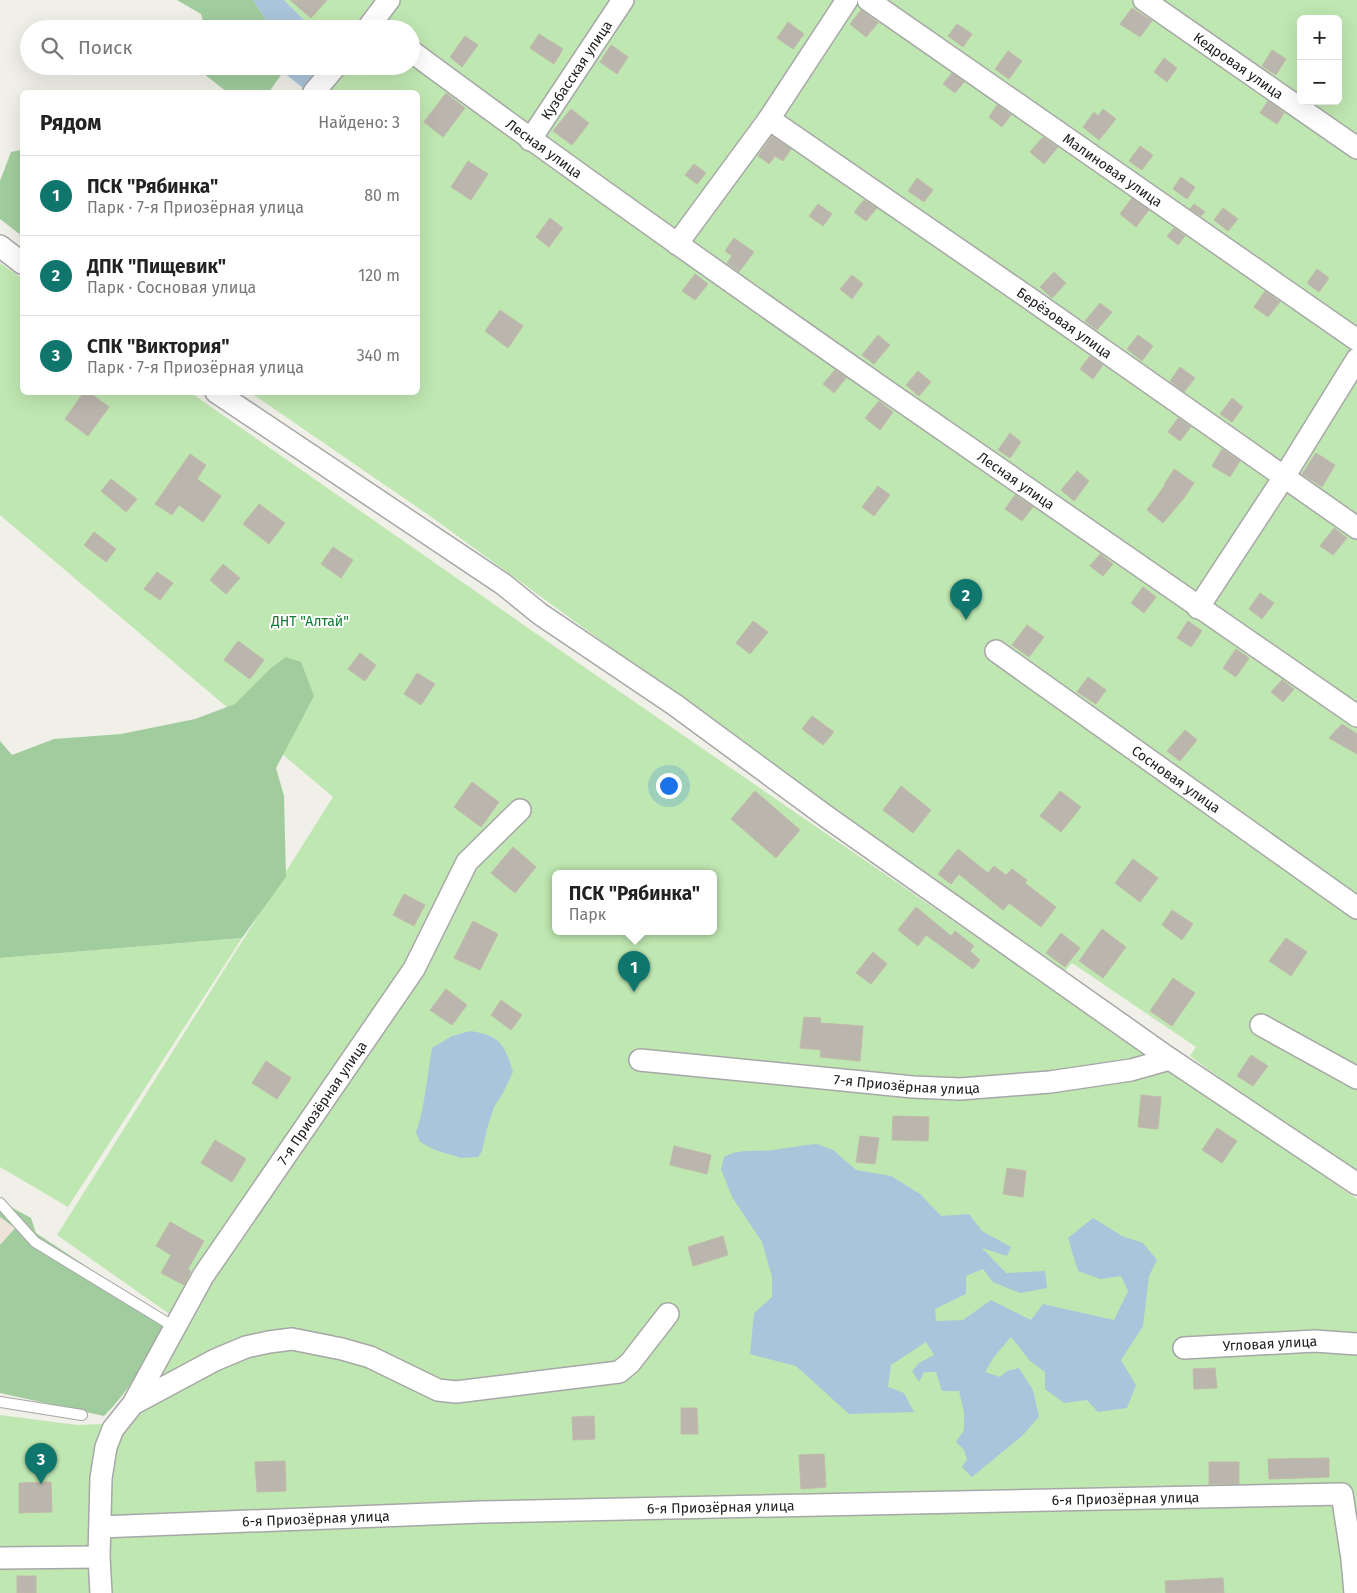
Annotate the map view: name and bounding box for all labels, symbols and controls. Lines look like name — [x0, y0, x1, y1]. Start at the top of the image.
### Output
map controls — [1297, 15, 1342, 105]
button: + — [1297, 15, 1342, 60]
street label: Кузбасская улица — [537, 17, 616, 123]
search box — [20, 20, 420, 75]
street label: Кедровая улица — [1190, 28, 1287, 103]
icon: search — [38, 34, 66, 62]
text: Поиск — [78, 36, 132, 59]
button: − — [1297, 60, 1342, 105]
text: Рядом — [40, 110, 101, 136]
text: Найдено: 3 — [318, 113, 400, 132]
street label: Лесная улица — [503, 115, 586, 182]
street label: Малиновая улица — [1060, 130, 1166, 211]
text: ПСК "Рябинка" — [87, 175, 218, 198]
text: 1 — [52, 186, 60, 205]
text: 80 m — [364, 186, 400, 205]
text: Парк · 7-я Приозёрная улица — [87, 198, 304, 217]
text: ДПК "Пищевик" — [87, 255, 226, 278]
text: 2 — [52, 266, 60, 285]
text: 120 m — [358, 266, 400, 285]
text: Парк · Сосновая улица — [87, 278, 256, 297]
street label: Берёзовая улица — [1014, 284, 1115, 362]
text: СПК "Виктория" — [87, 335, 230, 358]
text: 3 — [52, 346, 60, 365]
text: 340 m — [357, 346, 400, 365]
text: Парк · 7-я Приозёрная улица — [87, 358, 304, 377]
street label: Лесная улица — [974, 448, 1058, 513]
pin: 2 — [950, 579, 982, 620]
park label: ДНТ "Алтай" — [270, 613, 349, 630]
street label: Сосновая улица — [1128, 742, 1224, 816]
your location — [656, 773, 682, 799]
popup — [552, 870, 717, 935]
text: ПСК "Рябинка" — [569, 882, 700, 905]
text: Парк — [569, 905, 606, 924]
pin: 1 — [618, 951, 650, 992]
street label: 7-я Приозёрная улица — [274, 1038, 370, 1168]
street label: 7-я Приозёрная улица — [833, 1071, 980, 1098]
street label: Угловая улица — [1222, 1332, 1318, 1354]
pin: 3 — [25, 1443, 57, 1484]
street label: 6-я Приозёрная улица — [1052, 1488, 1200, 1509]
street label: 6-я Приозёрная улица — [647, 1497, 795, 1517]
street label: 6-я Приозёрная улица — [242, 1507, 390, 1530]

